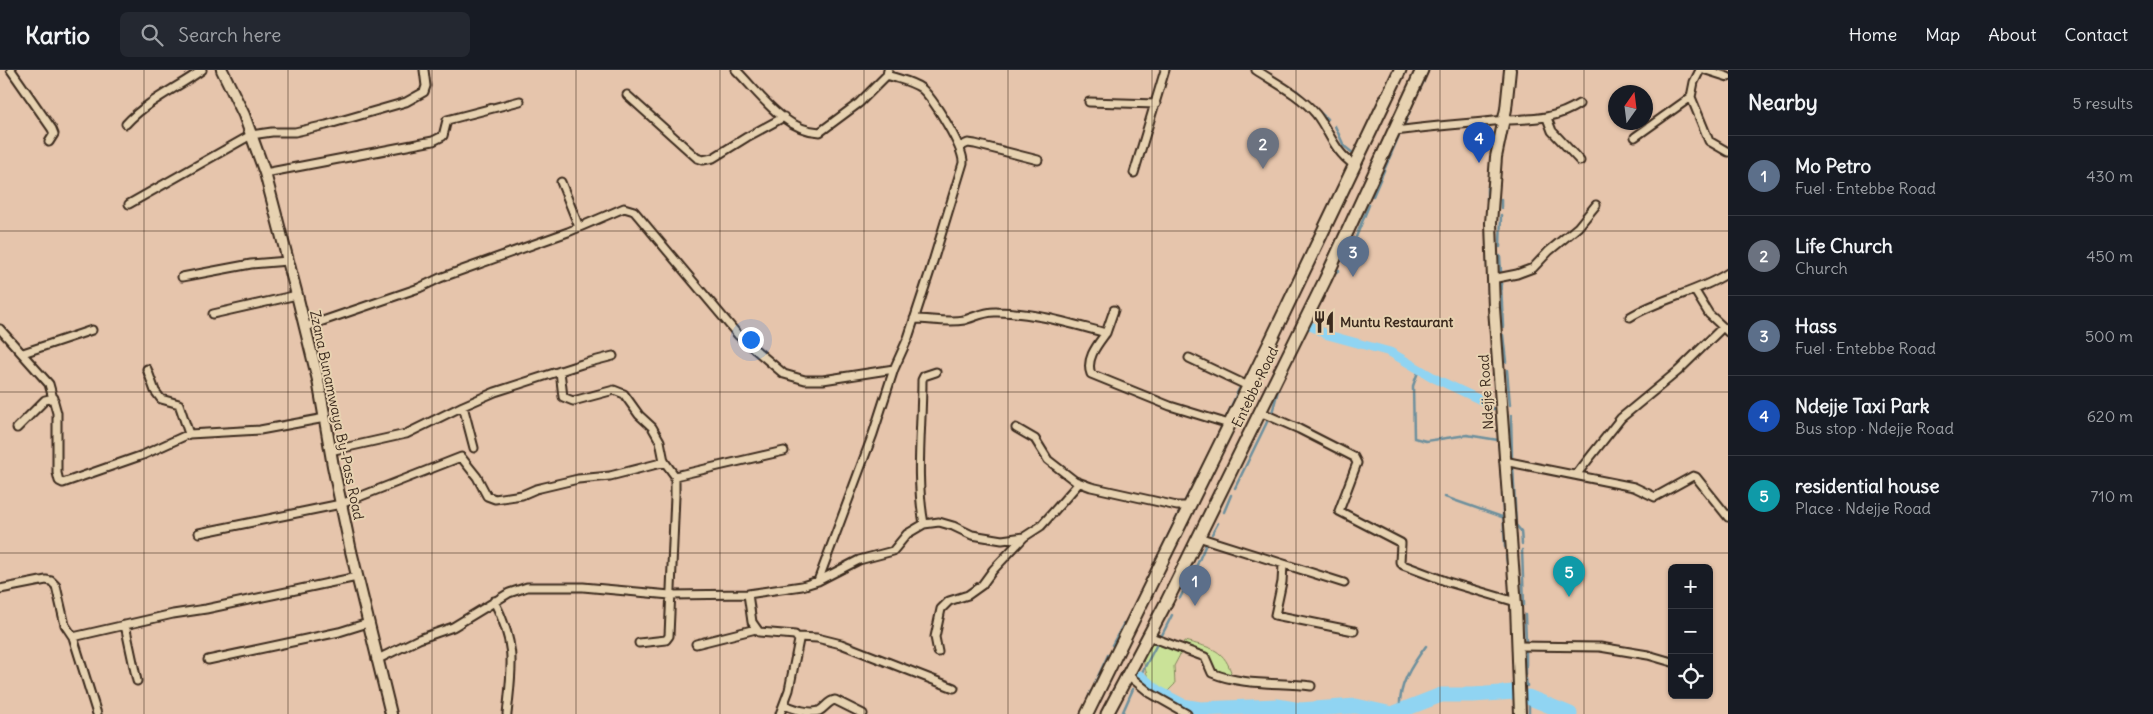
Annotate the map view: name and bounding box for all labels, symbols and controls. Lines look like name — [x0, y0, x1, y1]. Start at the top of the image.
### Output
search box — [120, 12, 470, 57]
text: Kartio — [25, 20, 90, 50]
icon: search — [138, 21, 166, 49]
text: Search here — [178, 23, 281, 47]
text: Home — [1849, 23, 1897, 46]
text: Map — [1925, 23, 1960, 46]
text: About — [1988, 23, 2036, 46]
text: Contact — [2064, 23, 2128, 46]
north arrow — [1608, 85, 1653, 130]
text: Nearby — [1748, 89, 1818, 116]
text: 5 results — [2072, 93, 2133, 113]
pin: 4 — [1463, 122, 1495, 163]
pin: 2 — [1247, 128, 1279, 169]
text: Mo Petro — [1795, 154, 1871, 178]
text: 1 — [1761, 166, 1767, 186]
text: 430 m — [2086, 166, 2133, 186]
text: Fuel · Entebbe Road — [1795, 178, 1936, 198]
text: Life Church — [1795, 234, 1893, 258]
pin: 3 — [1337, 236, 1369, 277]
text: 2 — [1760, 246, 1768, 266]
text: 450 m — [2086, 246, 2133, 266]
text: Church — [1795, 258, 1848, 278]
street label: Zzana Bunamwaya By-Pass Road — [306, 309, 368, 521]
restaurant icon: Muntu Restaurant — [1311, 309, 1337, 335]
place label: Muntu Restaurant — [1340, 313, 1454, 331]
text: Hass — [1795, 314, 1837, 338]
text: 3 — [1759, 326, 1769, 346]
text: 500 m — [2085, 326, 2133, 346]
your location — [738, 327, 764, 353]
text: Fuel · Entebbe Road — [1795, 338, 1936, 358]
street label: Entebbe Road — [1228, 344, 1282, 430]
street label: Ndejje Road — [1474, 354, 1498, 430]
text: Ndejje Taxi Park — [1795, 394, 1929, 418]
text: 4 — [1759, 406, 1769, 426]
text: 620 m — [2087, 406, 2133, 426]
text: Bus stop · Ndejje Road — [1795, 418, 1954, 438]
text: residential house — [1795, 474, 1939, 498]
text: 5 — [1759, 486, 1769, 506]
text: 710 m — [2090, 486, 2133, 506]
text: Place · Ndejje Road — [1795, 498, 1931, 518]
pin: 5 — [1553, 556, 1585, 597]
map controls — [1668, 564, 1713, 699]
button: + — [1668, 564, 1713, 609]
pin: 1 — [1179, 565, 1211, 606]
button: − — [1668, 609, 1713, 654]
button: locate — [1668, 654, 1713, 699]

